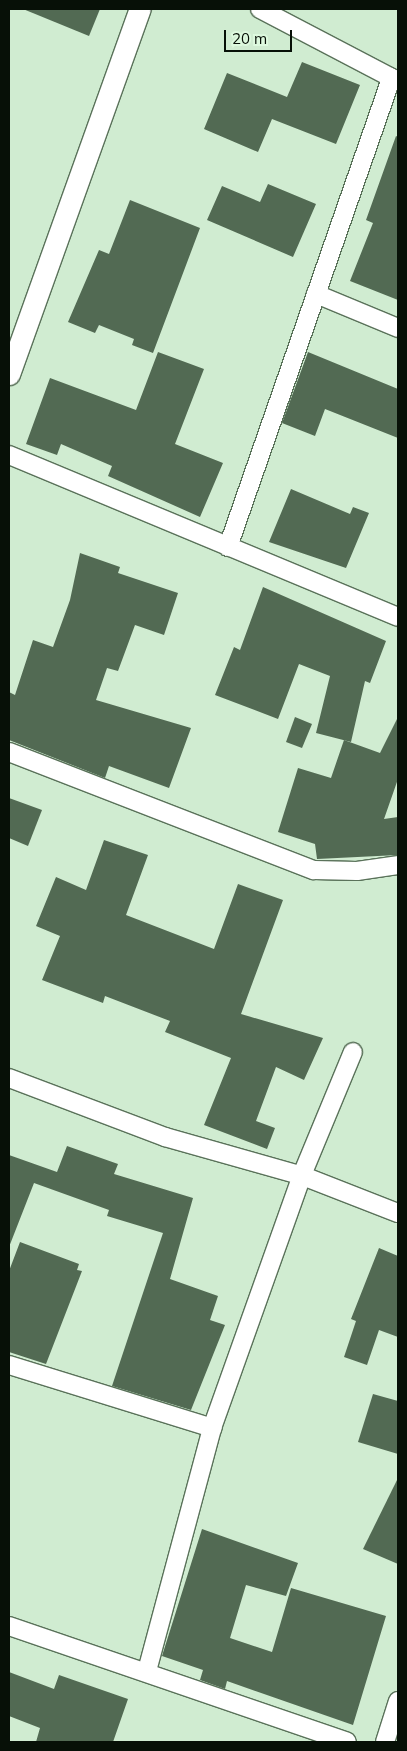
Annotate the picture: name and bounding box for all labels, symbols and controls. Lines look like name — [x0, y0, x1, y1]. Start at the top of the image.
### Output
scale bar — [227, 20, 294, 52]
text: 20 m — [232, 29, 267, 48]

